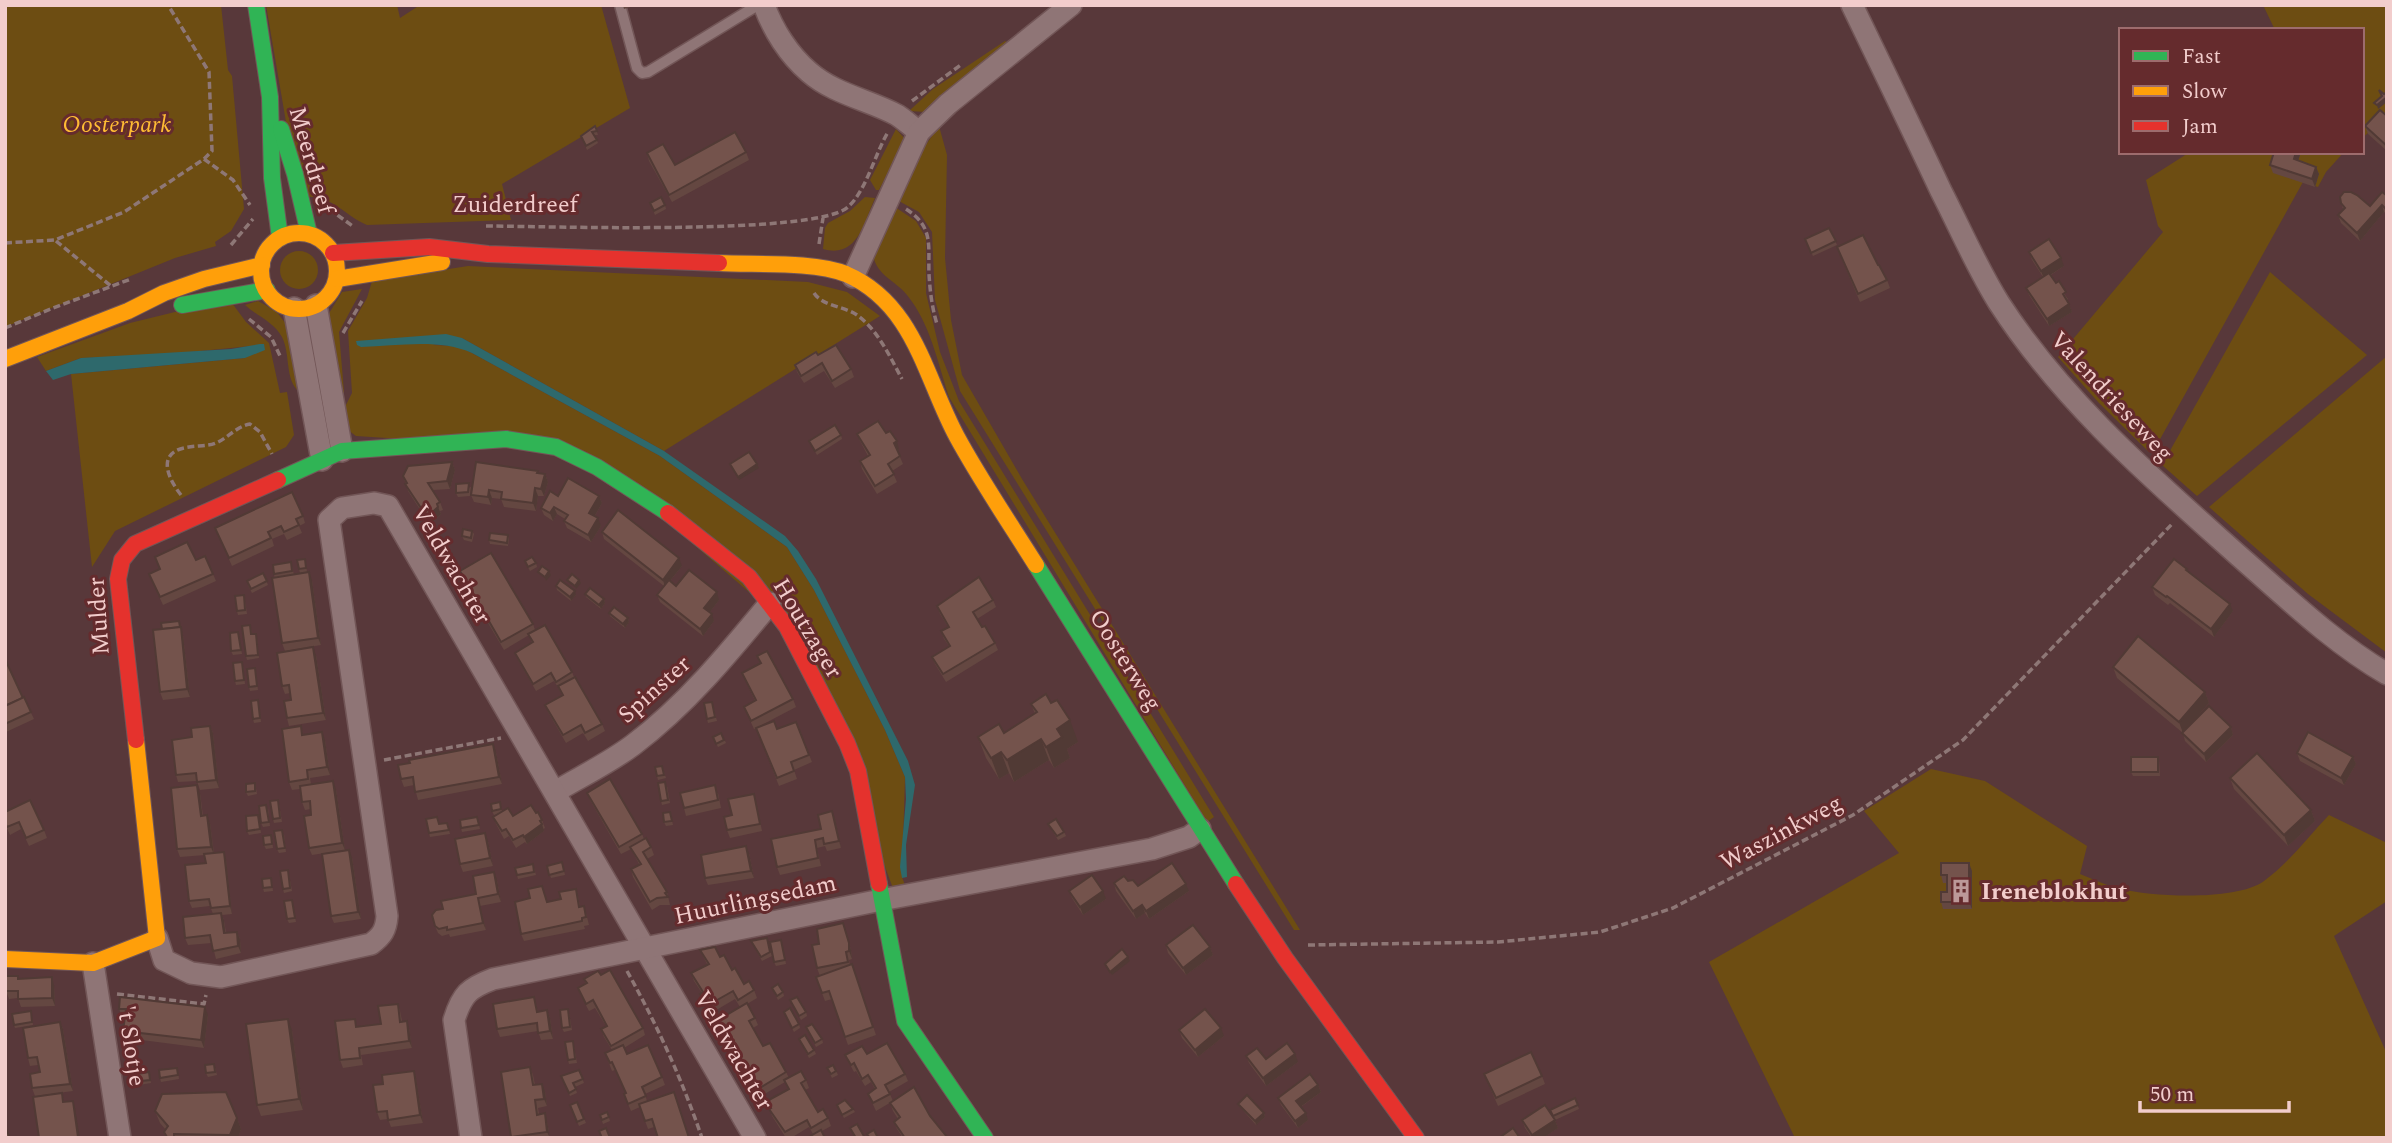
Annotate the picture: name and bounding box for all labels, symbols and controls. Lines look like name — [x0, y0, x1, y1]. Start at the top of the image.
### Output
legend — [2119, 28, 2364, 154]
text: Fast — [2182, 41, 2221, 73]
text: Slow — [2182, 76, 2228, 108]
street label: Meerdreef — [279, 102, 344, 220]
park label: Oosterpark — [62, 107, 172, 143]
text: Jam — [2182, 111, 2218, 143]
street label: Zuiderdreef — [452, 187, 579, 223]
street label: Valendrieseweg — [2041, 323, 2182, 470]
street label: Veldwachter — [402, 498, 500, 631]
street label: Houtzager — [763, 571, 851, 686]
street label: Mulder — [78, 576, 120, 656]
street label: Oosterweg — [1079, 602, 1171, 719]
street label: Spinster — [610, 647, 699, 732]
street label: Waszinkweg — [1714, 785, 1849, 880]
street label: Huurlingsedam — [671, 865, 840, 935]
place label: Ireneblokhut — [1981, 874, 2127, 910]
building icon: Ireneblokhut — [1947, 877, 1975, 905]
street label: Veldwachter — [684, 984, 782, 1117]
street label: 't Slotje — [107, 1003, 155, 1089]
scale bar — [2140, 1070, 2289, 1114]
text: 50 m — [2150, 1079, 2194, 1111]

